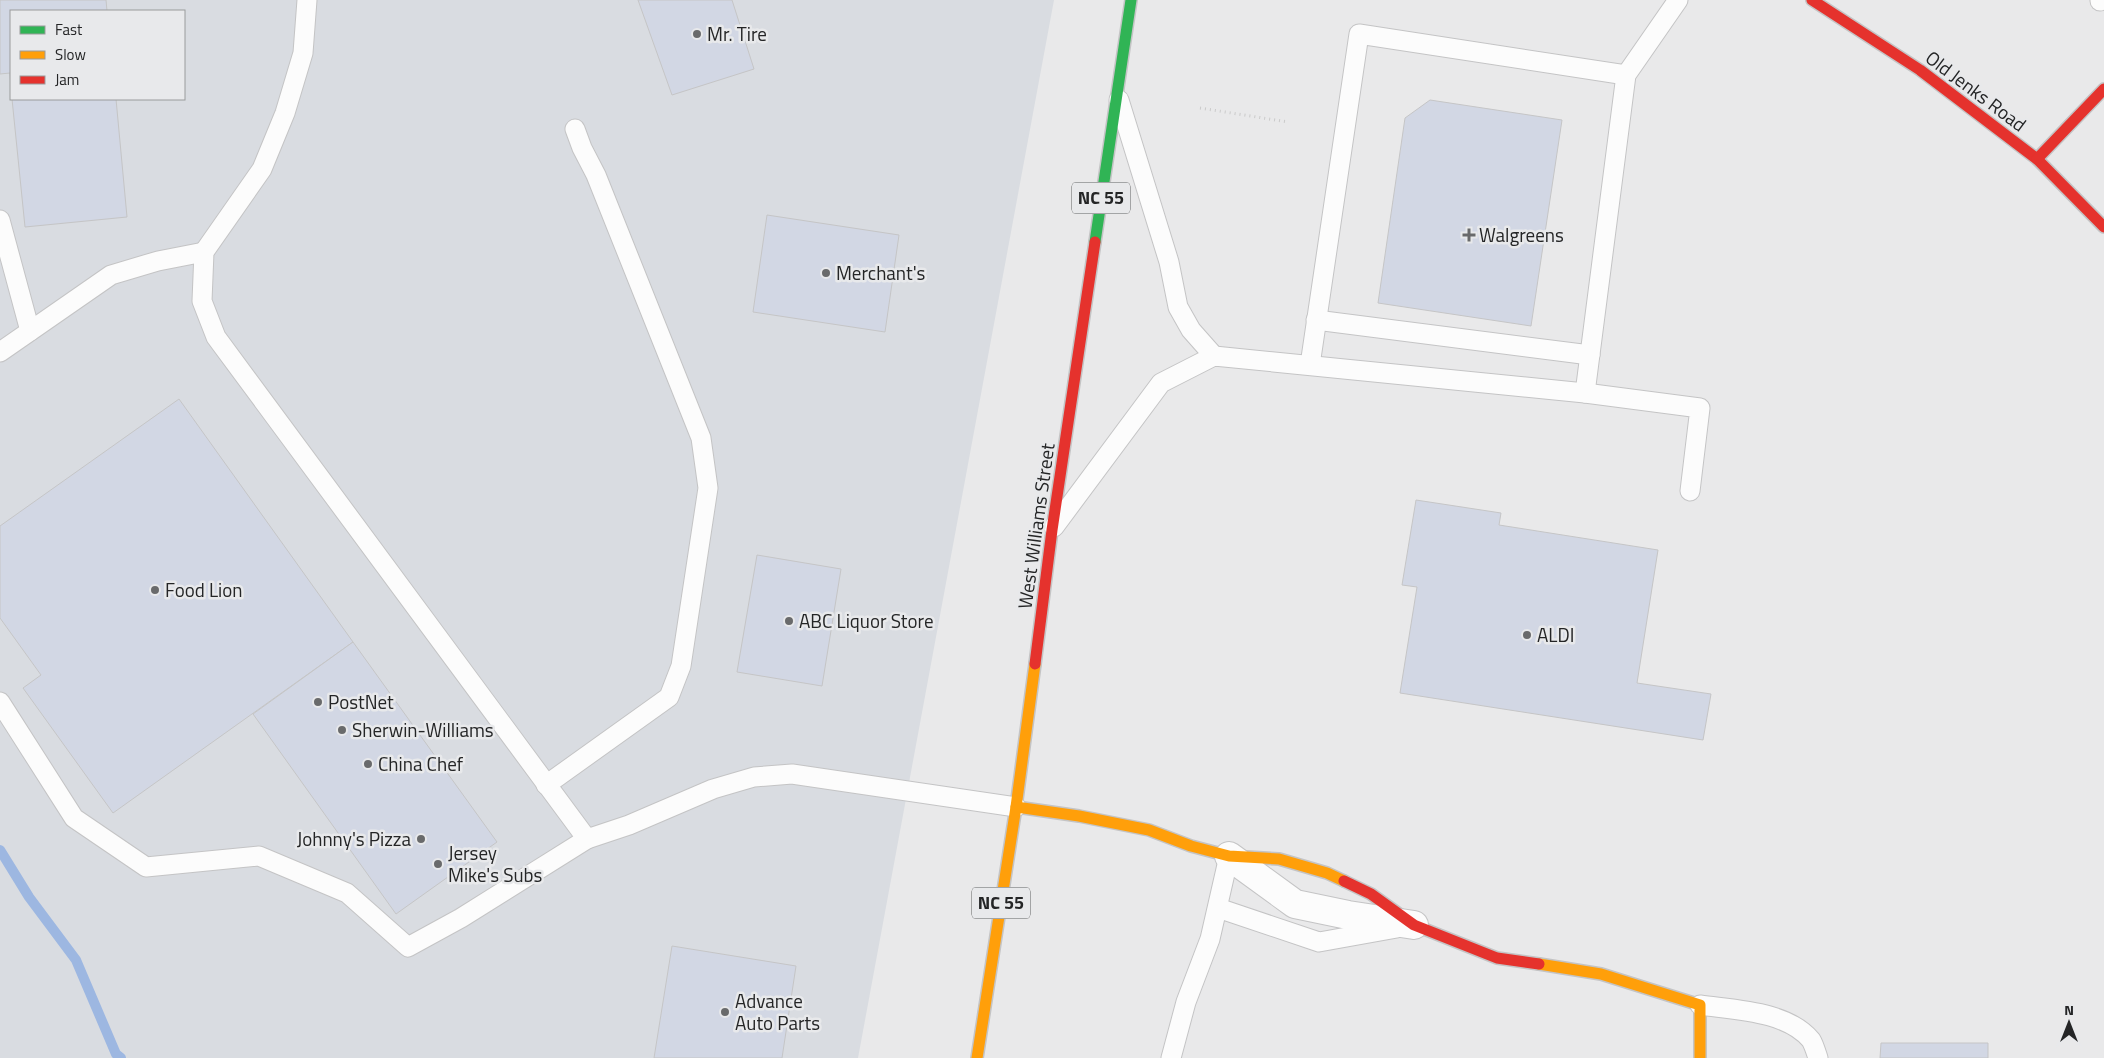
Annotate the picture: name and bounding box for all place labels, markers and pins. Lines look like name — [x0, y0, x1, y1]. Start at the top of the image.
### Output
place label: Mr. Tire — [707, 19, 767, 48]
marker: Mr. Tire — [691, 28, 703, 40]
place label: Walgreens — [1479, 220, 1564, 249]
marker: Walgreens — [1463, 229, 1475, 241]
place label: Merchant's — [836, 258, 926, 287]
marker: Merchant's — [820, 267, 832, 279]
place label: Food Lion — [165, 575, 242, 604]
marker: Food Lion — [149, 584, 161, 596]
place label: ABC Liquor Store — [799, 606, 933, 635]
marker: ABC Liquor Store — [783, 615, 795, 627]
place label: ALDI — [1537, 620, 1574, 649]
marker: ALDI — [1521, 629, 1533, 641]
place label: PostNet — [328, 687, 394, 716]
marker: PostNet — [312, 696, 324, 708]
place label: Sherwin-Williams — [352, 715, 494, 744]
marker: Sherwin-Williams — [336, 724, 348, 736]
place label: China Chef — [378, 749, 464, 778]
marker: China Chef — [362, 758, 374, 770]
place label: Johnny's Pizza — [297, 824, 411, 853]
marker: Johnny's Pizza — [415, 833, 427, 845]
place label: Jersey Mike's Subs — [448, 838, 543, 889]
marker: Jersey Mike's Subs — [432, 858, 444, 870]
place label: Advance Auto Parts — [735, 986, 820, 1037]
marker: Advance Auto Parts — [719, 1006, 731, 1018]

